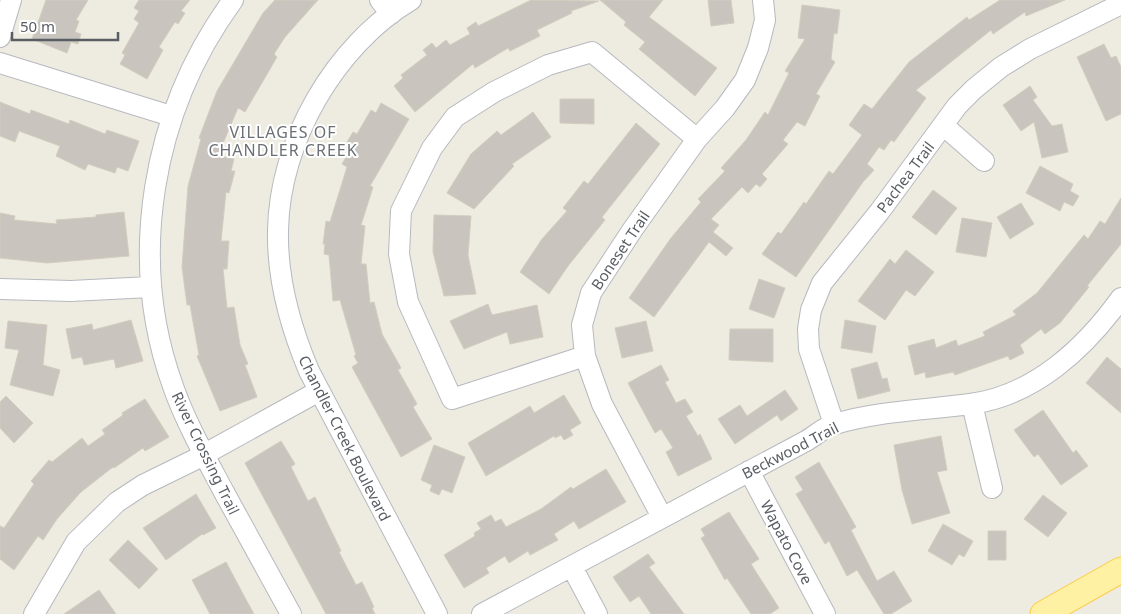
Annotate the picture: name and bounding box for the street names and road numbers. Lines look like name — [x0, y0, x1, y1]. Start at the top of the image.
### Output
street label: Pachea Trail — [872, 137, 938, 217]
street label: Boneset Trail — [586, 207, 654, 293]
street label: Chandler Creek Boulevard — [294, 352, 396, 524]
street label: River Crossing Trail — [168, 388, 244, 518]
street label: Beckwood Trail — [738, 417, 842, 483]
street label: Wapato Cove — [756, 496, 818, 588]

